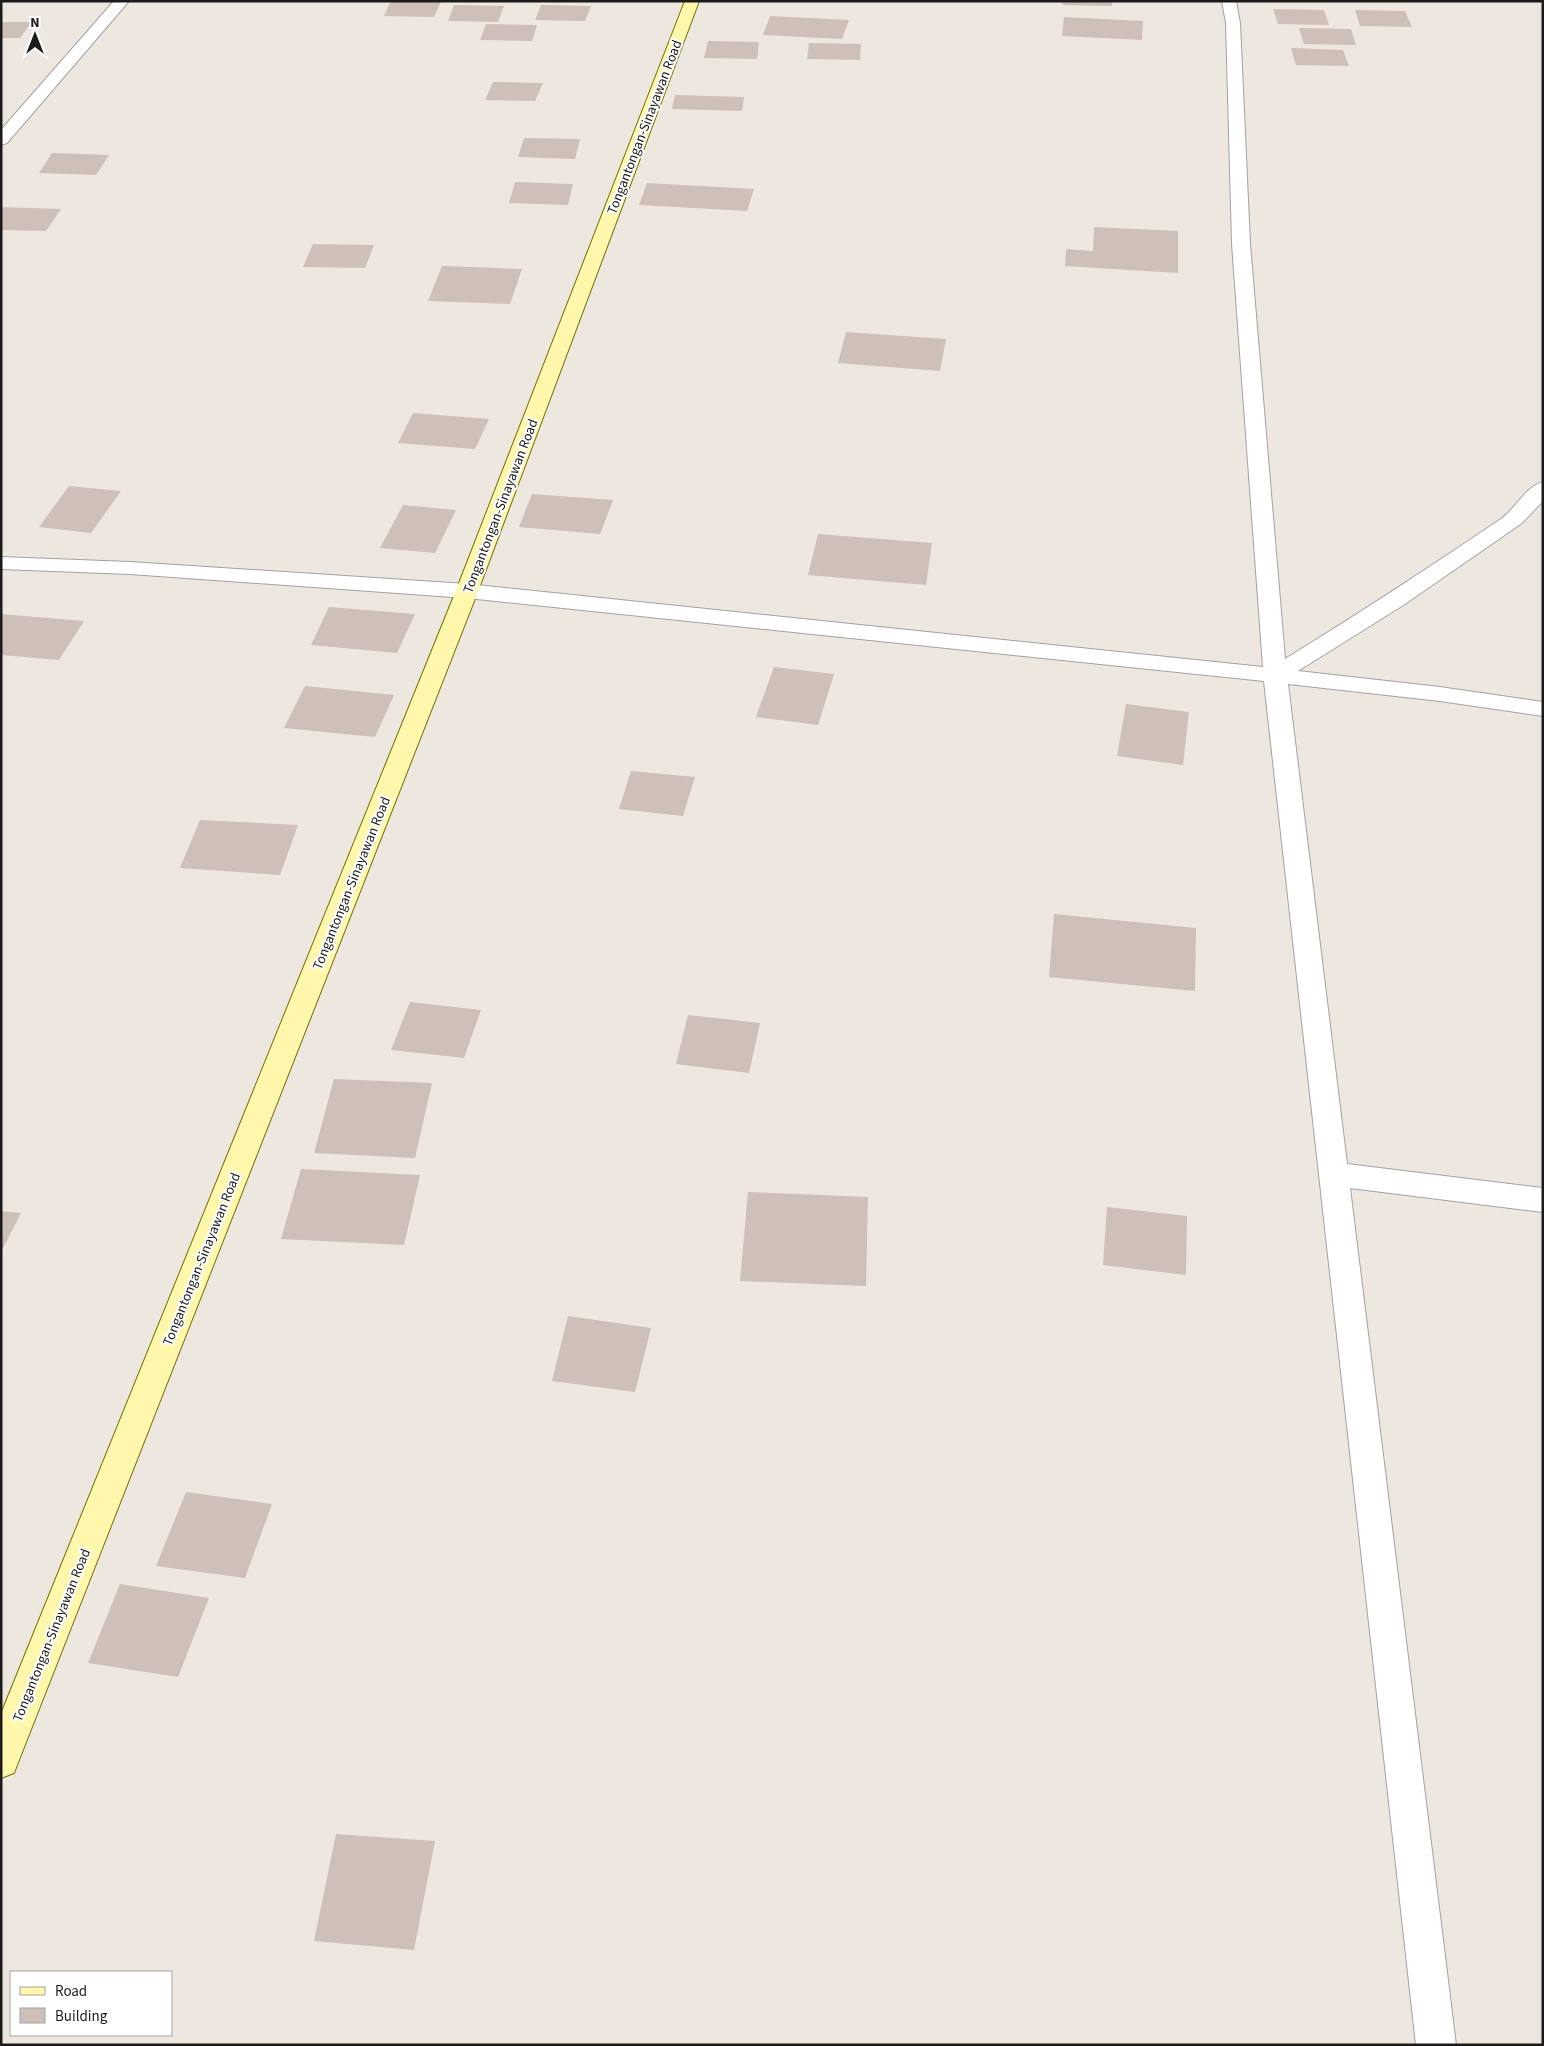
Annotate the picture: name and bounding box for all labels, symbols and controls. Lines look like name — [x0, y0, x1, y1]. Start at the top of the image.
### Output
north arrow — [10, 10, 60, 60]
text: N — [30, 13, 40, 33]
street label: Tongantongan-Sinayawan Road — [602, 37, 687, 217]
street label: Tongantongan-Sinayawan Road — [458, 416, 543, 596]
street label: Tongantongan-Sinayawan Road — [308, 794, 396, 973]
street label: Tongantongan-Sinayawan Road — [158, 1170, 246, 1349]
street label: Tongantongan-Sinayawan Road — [8, 1546, 96, 1725]
legend — [10, 1971, 172, 2036]
text: Road — [55, 1981, 87, 2002]
text: Building — [55, 2006, 108, 2027]

